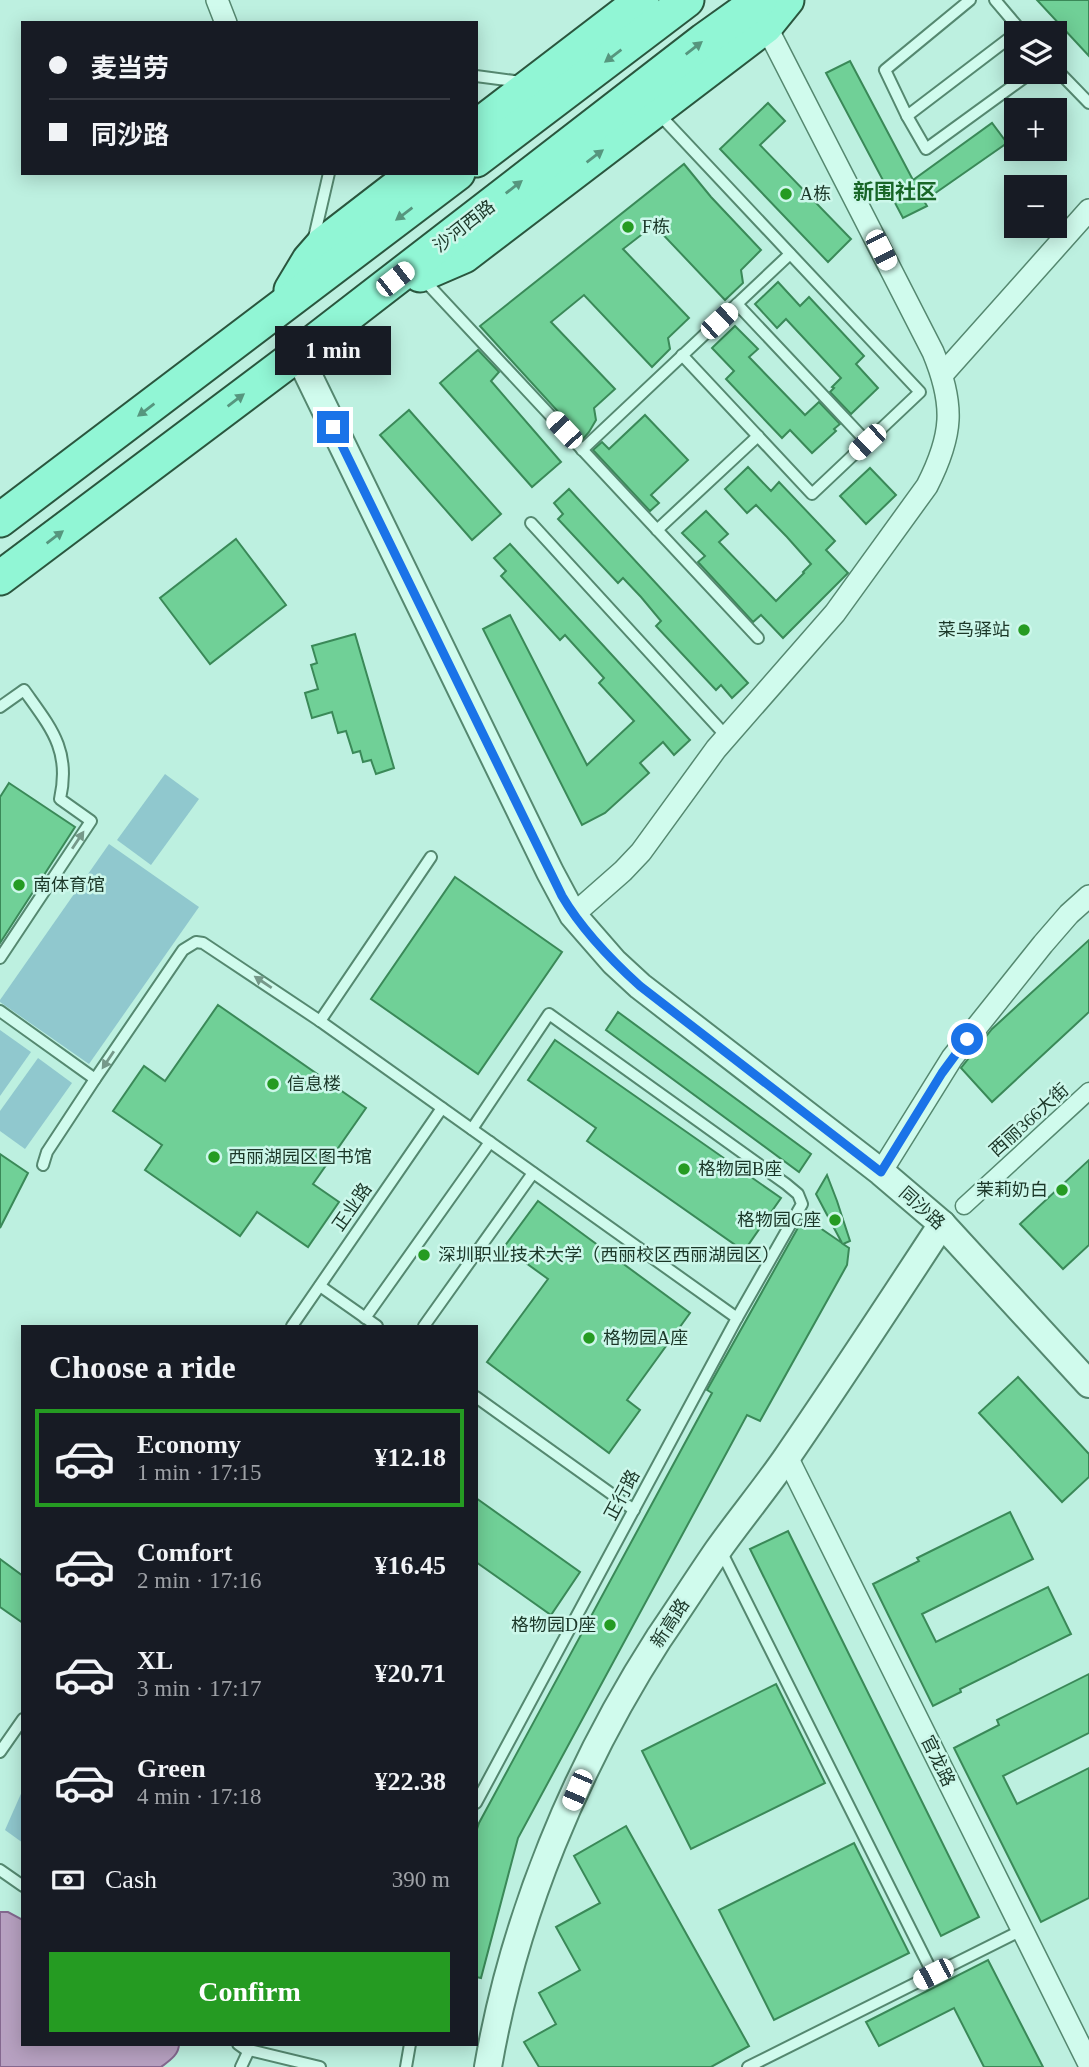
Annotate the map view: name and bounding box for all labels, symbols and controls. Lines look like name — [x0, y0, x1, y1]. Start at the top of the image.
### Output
map controls — [1004, 21, 1067, 238]
button: layers — [1004, 21, 1067, 84]
one-way arrow — [685, 42, 703, 56]
one-way arrow — [604, 49, 622, 63]
text: 麦当劳 — [91, 54, 169, 83]
button: + — [1004, 98, 1067, 161]
text: 同沙路 — [91, 121, 169, 150]
one-way arrow — [586, 150, 604, 164]
button: − — [1004, 175, 1067, 238]
district label: 新围社区 — [853, 180, 937, 204]
one-way arrow — [505, 181, 523, 195]
place label: A栋 — [800, 184, 831, 204]
marker: A栋 — [778, 186, 794, 202]
street label: 沙河西路 — [429, 196, 499, 256]
one-way arrow — [395, 207, 413, 221]
place label: F栋 — [642, 217, 670, 237]
marker: F栋 — [620, 219, 636, 235]
car — [863, 227, 900, 273]
car — [372, 258, 419, 300]
car — [697, 299, 742, 343]
callout: 1 min — [275, 326, 391, 374]
text: 1 min — [305, 338, 361, 363]
one-way arrow — [227, 393, 245, 408]
one-way arrow — [136, 403, 155, 417]
car — [542, 407, 587, 453]
route end — [317, 411, 349, 443]
car — [845, 420, 890, 464]
one-way arrow — [45, 530, 63, 545]
place label: 菜鸟驿站 — [938, 620, 1010, 640]
marker: 菜鸟驿站 — [1016, 622, 1032, 638]
one-way arrow — [72, 830, 85, 849]
place label: 南体育馆 — [33, 875, 105, 895]
marker: 南体育馆 — [11, 877, 27, 893]
one-way arrow — [254, 975, 272, 989]
route start — [951, 1023, 983, 1055]
one-way arrow — [101, 1051, 115, 1069]
place label: 信息楼 — [287, 1074, 341, 1094]
marker: 信息楼 — [265, 1076, 281, 1092]
street label: 西丽366大街 — [986, 1079, 1072, 1161]
place label: 西丽湖园区图书馆 — [228, 1147, 372, 1167]
marker: 西丽湖园区图书馆 — [206, 1149, 222, 1165]
place label: 格物园B座 — [698, 1159, 782, 1179]
marker: 格物园B座 — [676, 1161, 692, 1177]
street label: 正业路 — [328, 1179, 376, 1235]
place label: 茉莉奶白 — [976, 1180, 1048, 1200]
marker: 茉莉奶白 — [1054, 1182, 1070, 1198]
street label: 同沙路 — [895, 1183, 949, 1233]
place label: 格物园C座 — [737, 1210, 821, 1230]
marker: 格物园C座 — [827, 1212, 843, 1228]
place label: 深圳职业技术大学（西丽校区西丽湖园区） — [438, 1245, 780, 1265]
marker: 深圳职业技术大学（西丽校区西丽湖园区） — [416, 1247, 432, 1263]
place label: 格物园A座 — [603, 1328, 688, 1348]
marker: 格物园A座 — [581, 1330, 597, 1346]
text: Choose a ride — [49, 1349, 236, 1385]
icon: car — [53, 1427, 116, 1490]
text: Economy — [137, 1430, 241, 1459]
text: ¥12.18 — [375, 1443, 446, 1472]
text: 1 min · 17:15 — [137, 1460, 262, 1485]
street label: 正行路 — [600, 1466, 644, 1524]
icon: car — [53, 1535, 116, 1598]
text: Comfort — [137, 1538, 232, 1567]
text: ¥16.45 — [375, 1551, 446, 1580]
text: 2 min · 17:16 — [137, 1568, 262, 1593]
street label: 新高路 — [647, 1595, 693, 1651]
place label: 格物园D座 — [511, 1615, 596, 1635]
marker: 格物园D座 — [602, 1617, 618, 1633]
icon: car — [53, 1643, 116, 1706]
text: XL — [137, 1646, 173, 1675]
text: ¥20.71 — [375, 1659, 446, 1688]
text: 3 min · 17:17 — [137, 1676, 262, 1701]
street label: 官龙路 — [917, 1732, 959, 1790]
icon: car — [53, 1751, 116, 1814]
text: Green — [137, 1754, 206, 1783]
text: ¥22.38 — [375, 1767, 446, 1796]
car — [560, 1767, 595, 1813]
text: 4 min · 17:18 — [137, 1784, 262, 1809]
icon: cash — [49, 1861, 87, 1899]
text: Cash — [105, 1865, 157, 1894]
text: 390 m — [392, 1867, 450, 1892]
button: Confirm — [49, 1952, 450, 2032]
car — [910, 1955, 957, 1993]

